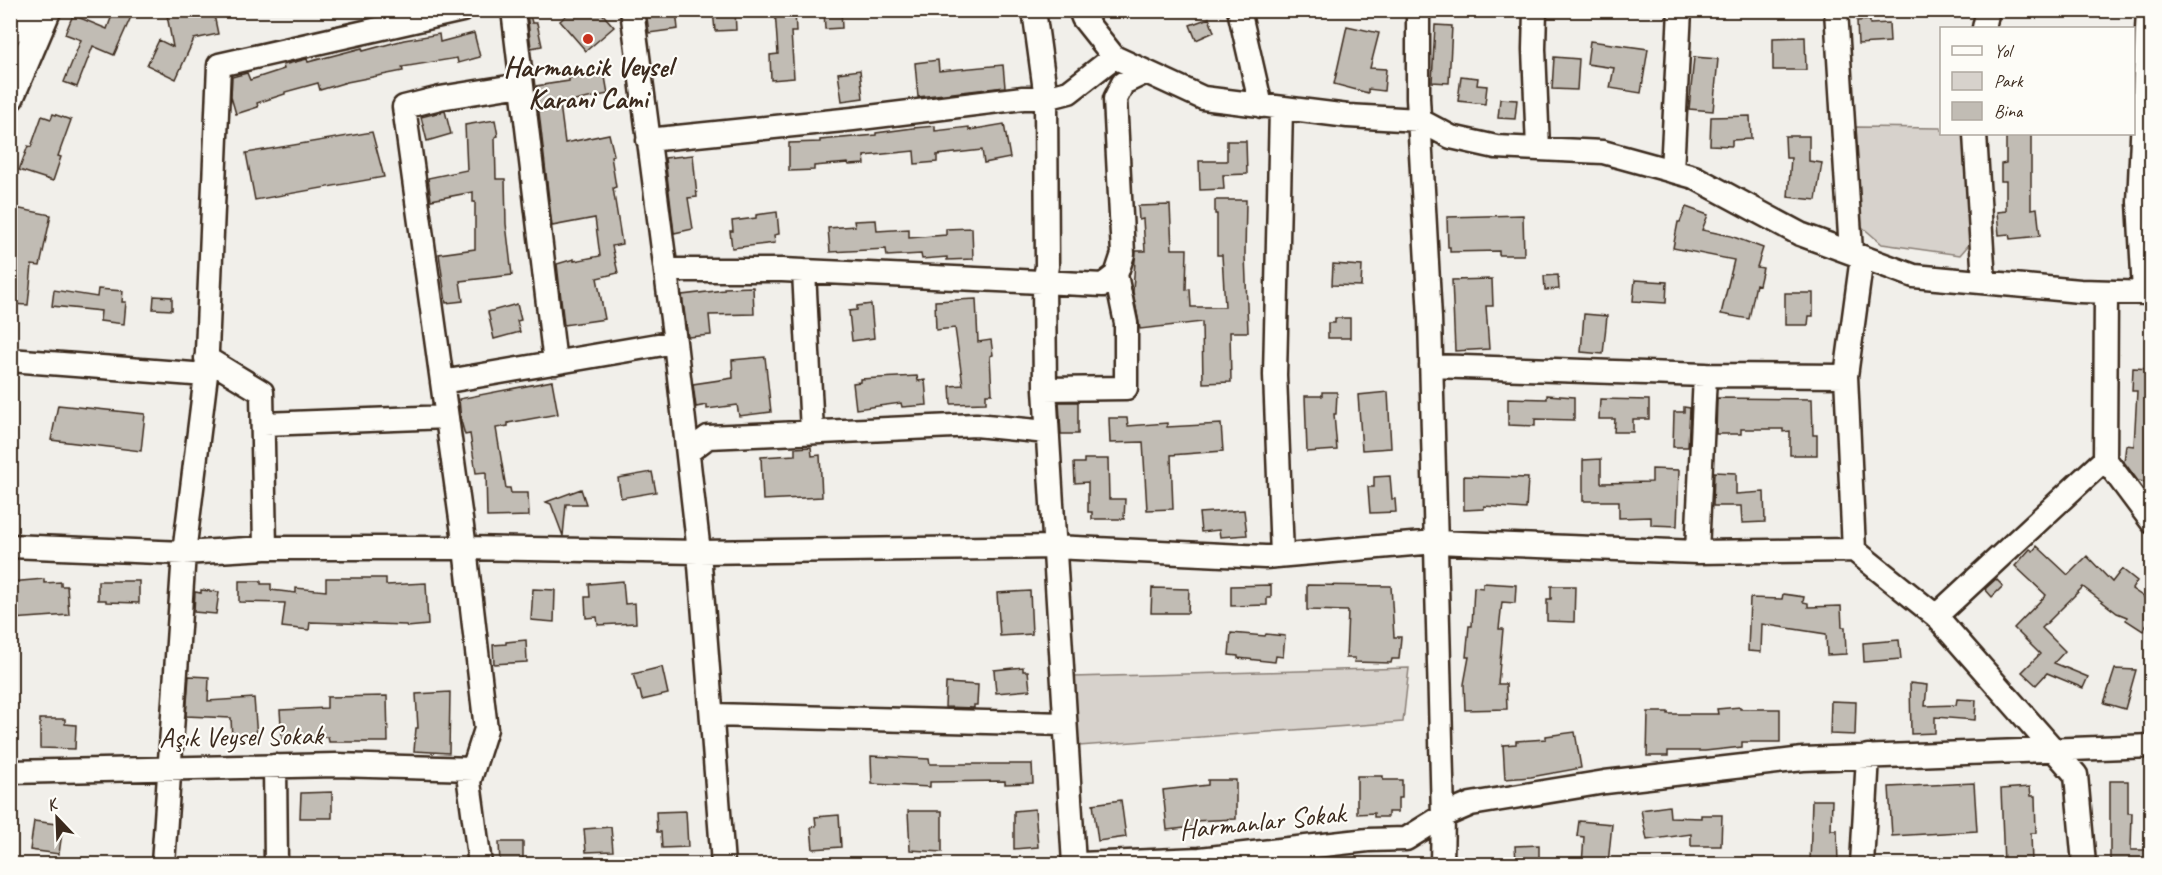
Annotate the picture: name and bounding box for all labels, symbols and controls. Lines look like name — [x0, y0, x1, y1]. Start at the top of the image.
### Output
legend — [1940, 27, 2135, 135]
marker: Harmancik Veysel Karani Cami — [581, 32, 595, 46]
text: Yol — [1994, 40, 2014, 62]
place label: Harmancik Veysel Karani Cami — [504, 49, 677, 116]
text: Park — [1994, 70, 2024, 92]
text: Bina — [1994, 100, 2024, 122]
street label: Aşık Veysel Sokak — [159, 717, 325, 755]
north arrow — [27, 788, 87, 848]
text: K — [44, 793, 63, 816]
street label: Harmanlar Sokak — [1177, 795, 1350, 847]

